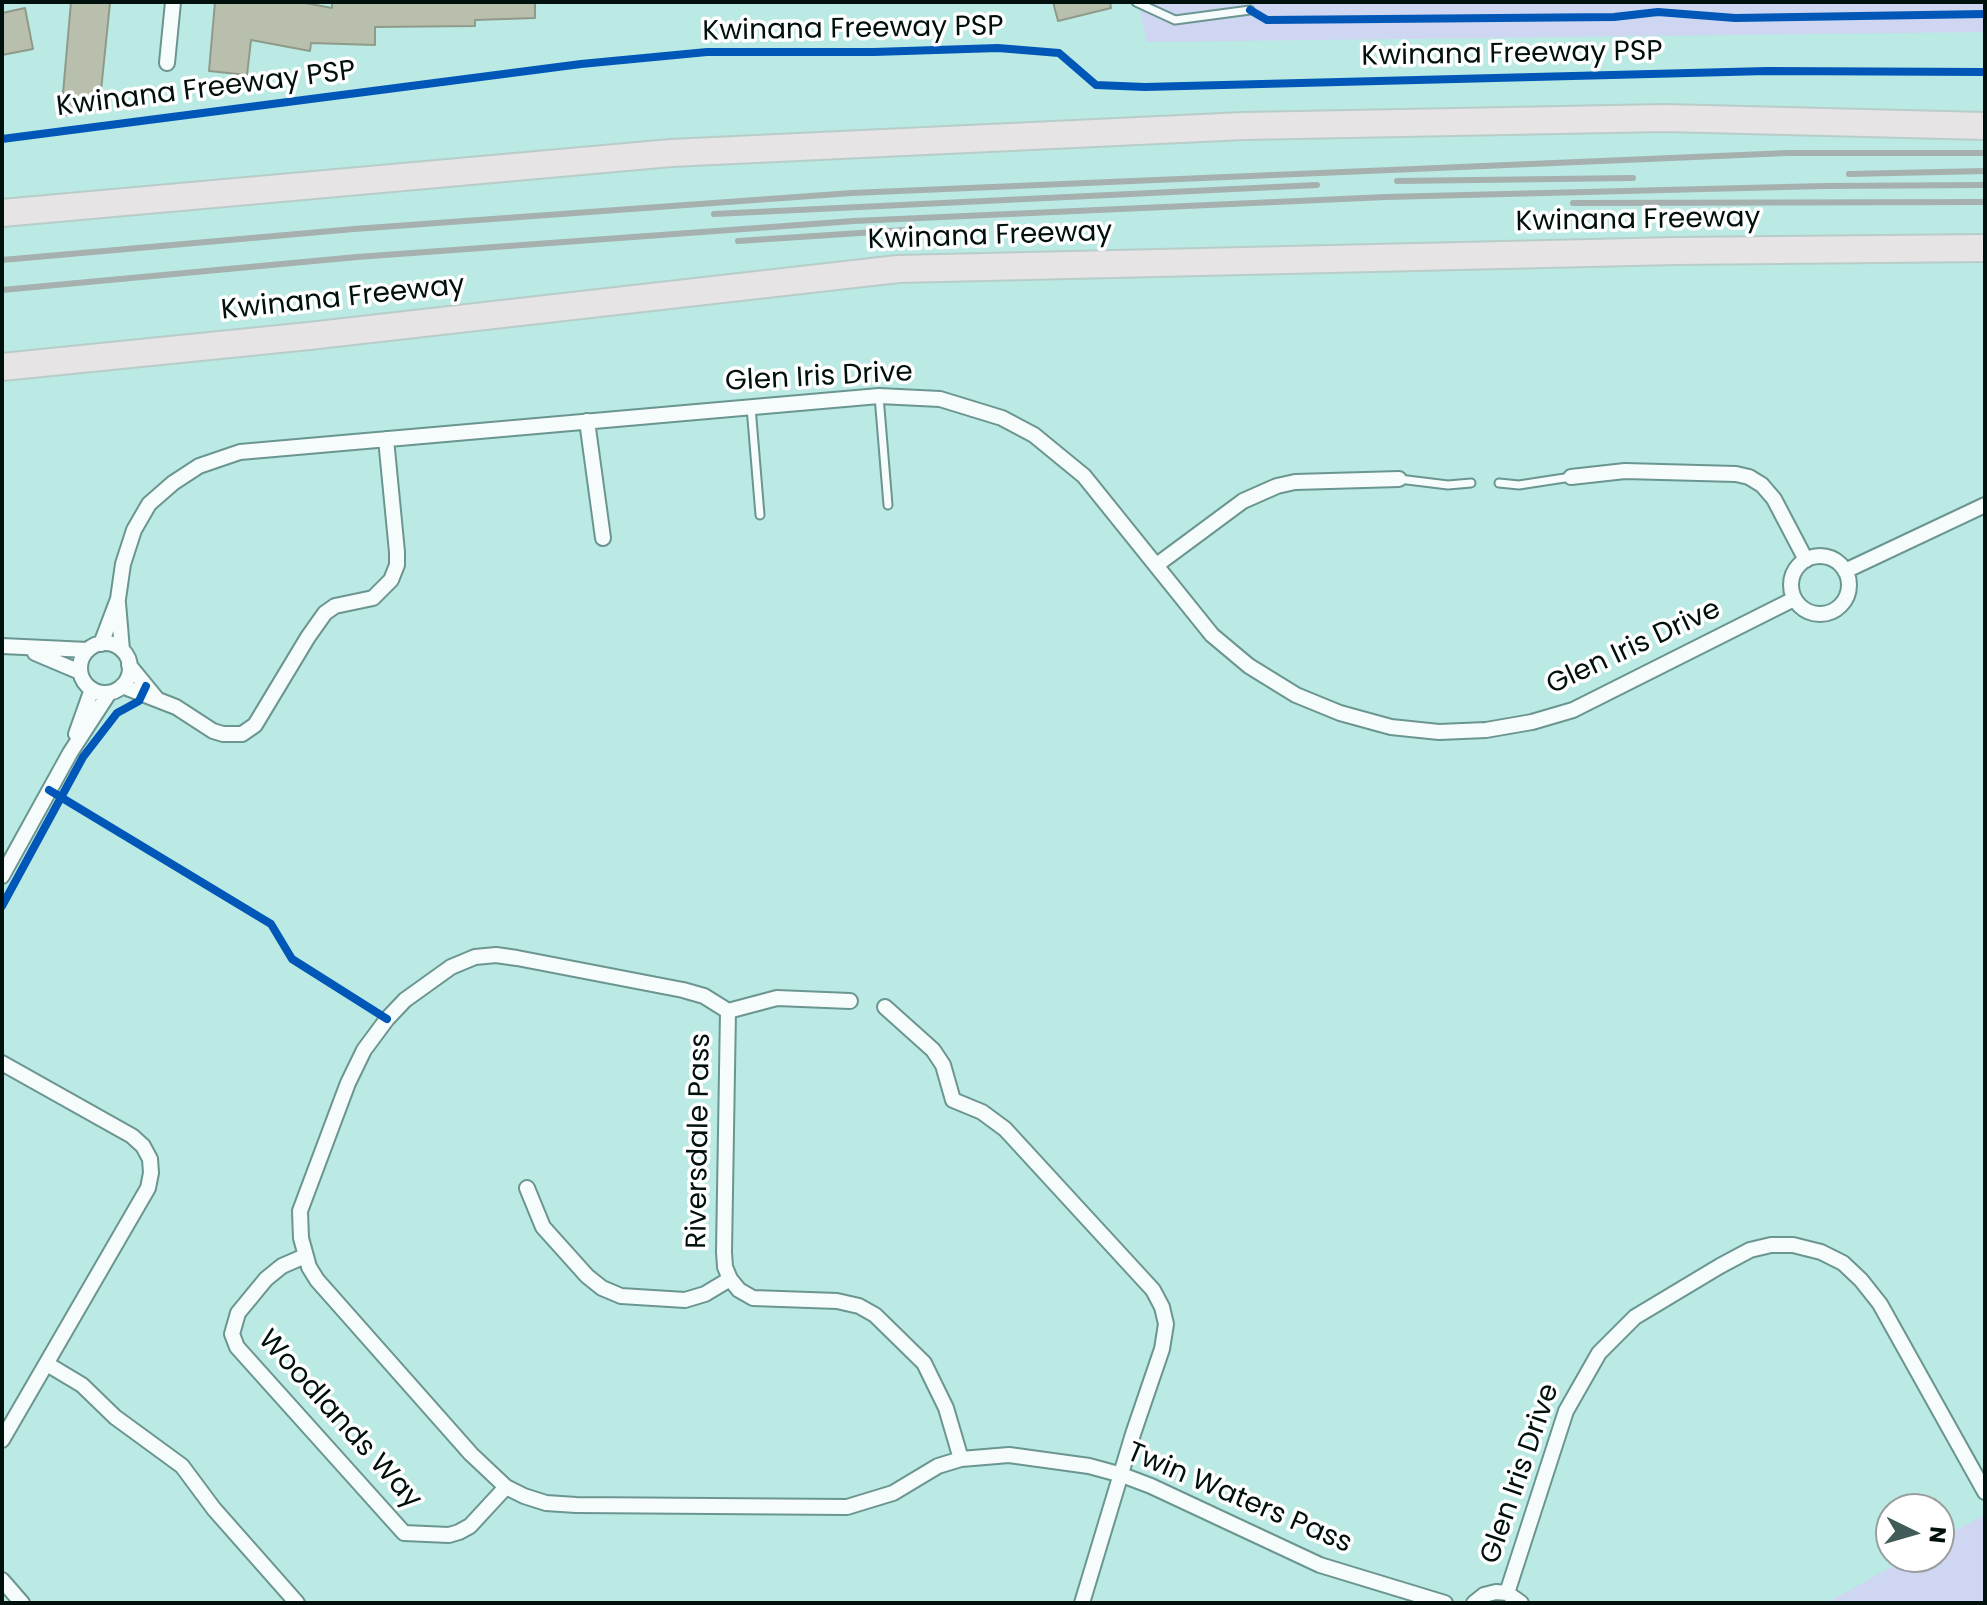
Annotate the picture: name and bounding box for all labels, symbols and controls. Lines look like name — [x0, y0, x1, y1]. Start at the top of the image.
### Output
street label: Kwinana Freeway PSP — [702, 11, 1004, 49]
street label: Kwinana Freeway PSP — [1361, 36, 1663, 74]
street label: Kwinana Freeway PSP — [55, 55, 357, 125]
street label: Kwinana Freeway — [1515, 202, 1761, 240]
street label: Kwinana Freeway — [867, 216, 1113, 258]
street label: Kwinana Freeway — [220, 270, 466, 328]
street label: Glen Iris Drive — [724, 356, 914, 400]
street label: Glen Iris Drive — [1542, 593, 1726, 703]
street label: Riversdale Pass — [681, 1033, 719, 1249]
street label: Woodlands Way — [250, 1324, 428, 1516]
street label: Glen Iris Drive — [1475, 1380, 1567, 1568]
street label: Twin Waters Pass — [1121, 1436, 1357, 1562]
north arrow — [1875, 1493, 1955, 1573]
text: N — [1921, 1525, 1954, 1545]

